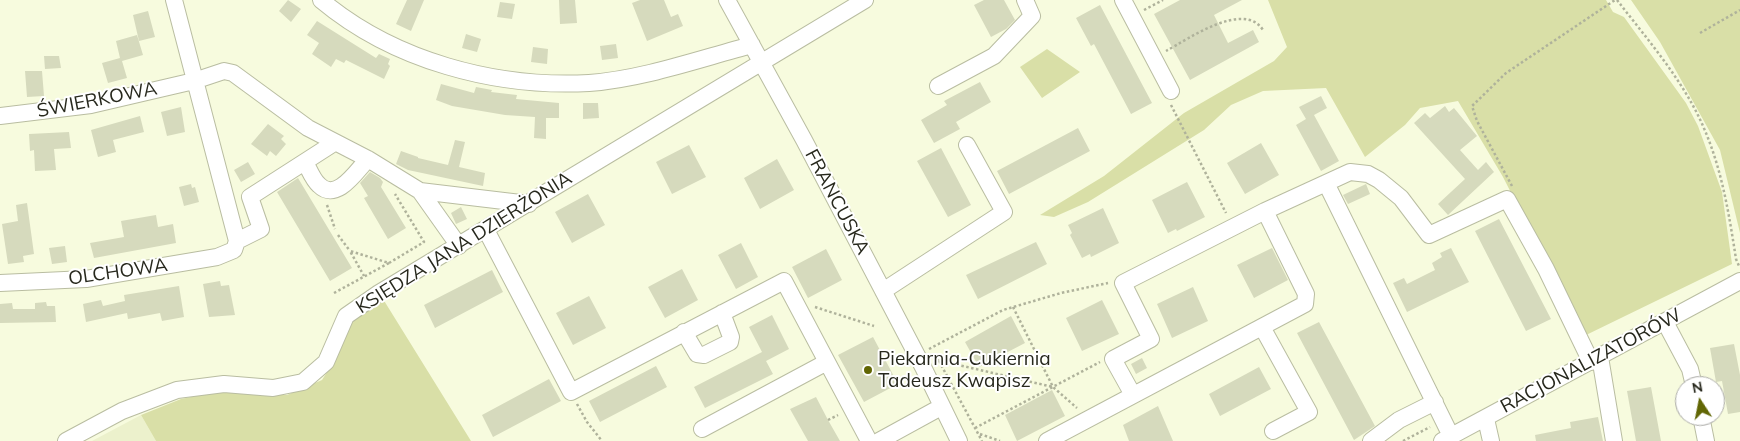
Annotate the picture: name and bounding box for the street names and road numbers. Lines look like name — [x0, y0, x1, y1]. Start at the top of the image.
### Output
street label: ŚWIERKOWA — [35, 77, 159, 123]
street label: FRANCUSKA — [800, 145, 874, 259]
street label: KSIĘDZA JANA DZIERŻONIA — [352, 167, 576, 319]
street label: OLCHOWA — [67, 254, 169, 290]
street label: RACJONALIZATORÓW — [1497, 304, 1685, 418]

